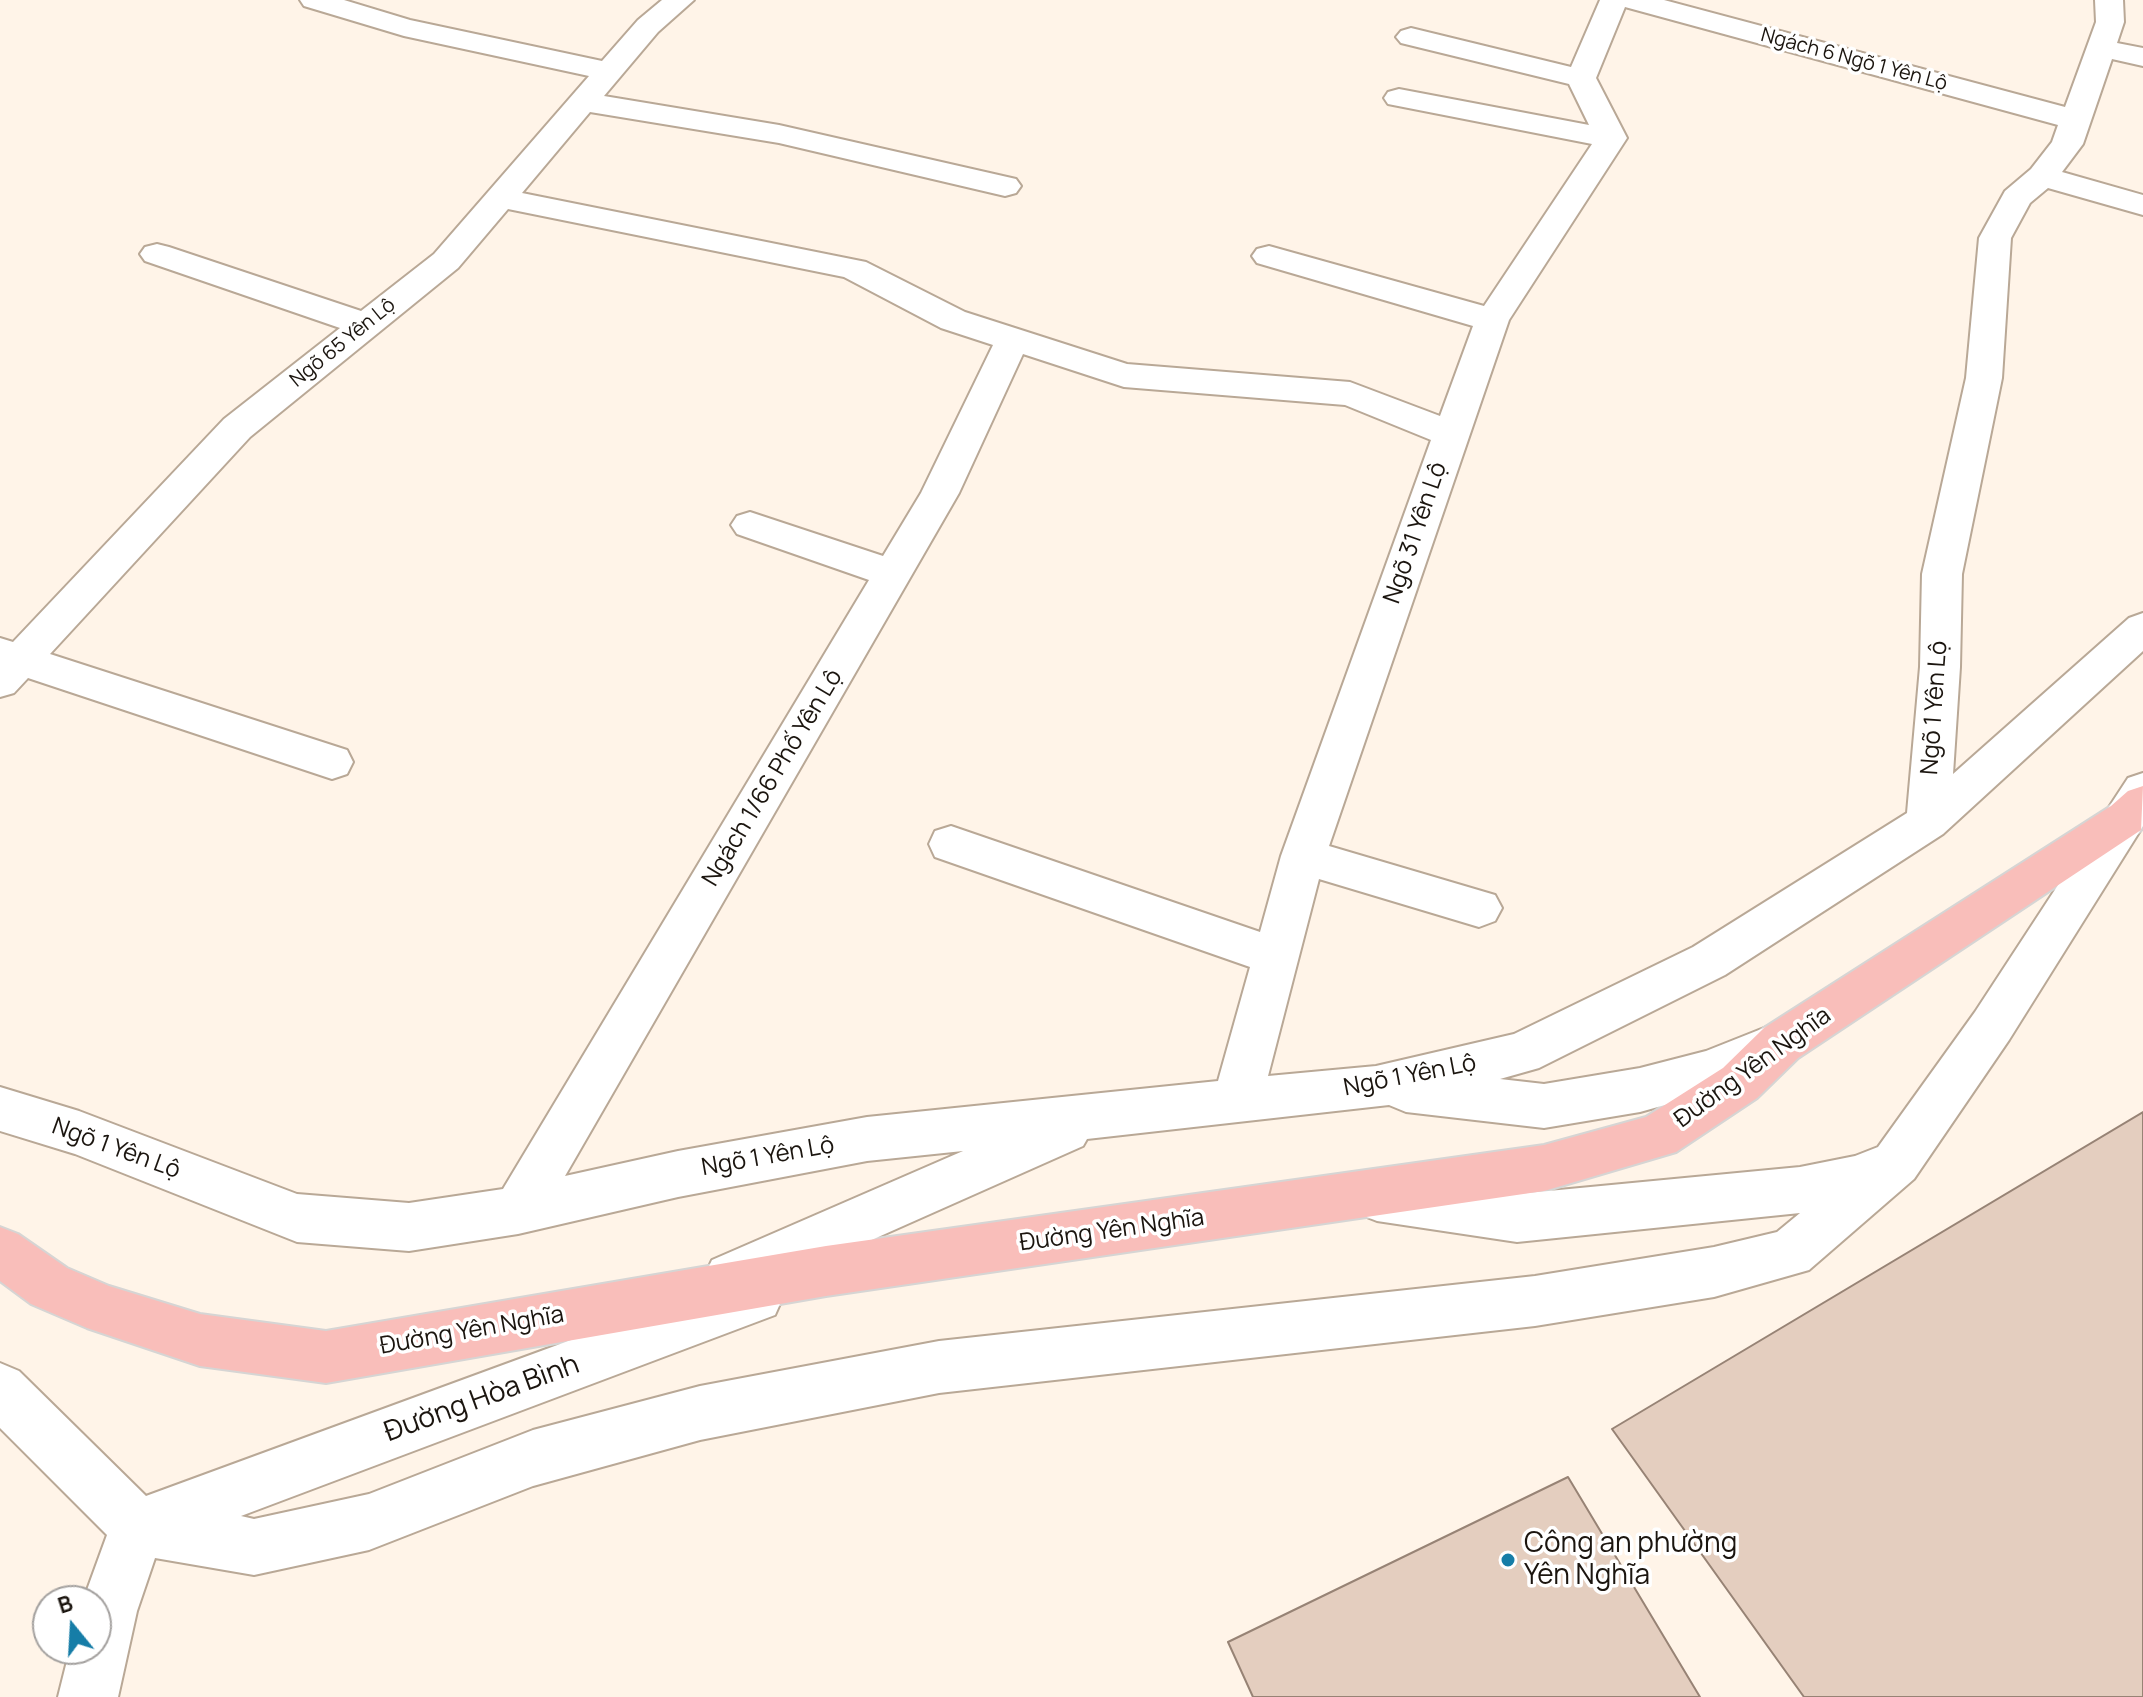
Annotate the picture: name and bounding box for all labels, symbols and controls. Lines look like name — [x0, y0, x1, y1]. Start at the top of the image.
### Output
street label: Ngách 6 Ngõ 1 Yên Lộ — [1758, 24, 1950, 96]
street label: Ngõ 65 Yên Lộ — [286, 293, 400, 393]
street label: Ngõ 31 Yên Lộ — [1378, 459, 1454, 607]
street label: Ngõ 1 Yên Lộ — [1916, 640, 1954, 776]
street label: Ngách 1/66 Phố Yên Lộ — [697, 664, 849, 892]
street label: Đường Yên Nghĩa — [1669, 1002, 1837, 1134]
street label: Ngõ 1 Yên Lộ — [1341, 1049, 1479, 1103]
street label: Ngõ 1 Yên Lộ — [48, 1112, 184, 1186]
street label: Ngõ 1 Yên Lộ — [699, 1131, 837, 1183]
street label: Đường Yên Nghĩa — [1018, 1204, 1206, 1258]
street label: Đường Yên Nghĩa — [378, 1301, 566, 1361]
street label: Đường Hòa Bình — [380, 1348, 584, 1450]
place label: Công an phường Yên Nghĩa — [1524, 1527, 1737, 1593]
marker: Công an phường Yên Nghĩa — [1499, 1551, 1517, 1569]
north arrow — [32, 1585, 112, 1665]
text: B — [54, 1588, 76, 1620]

